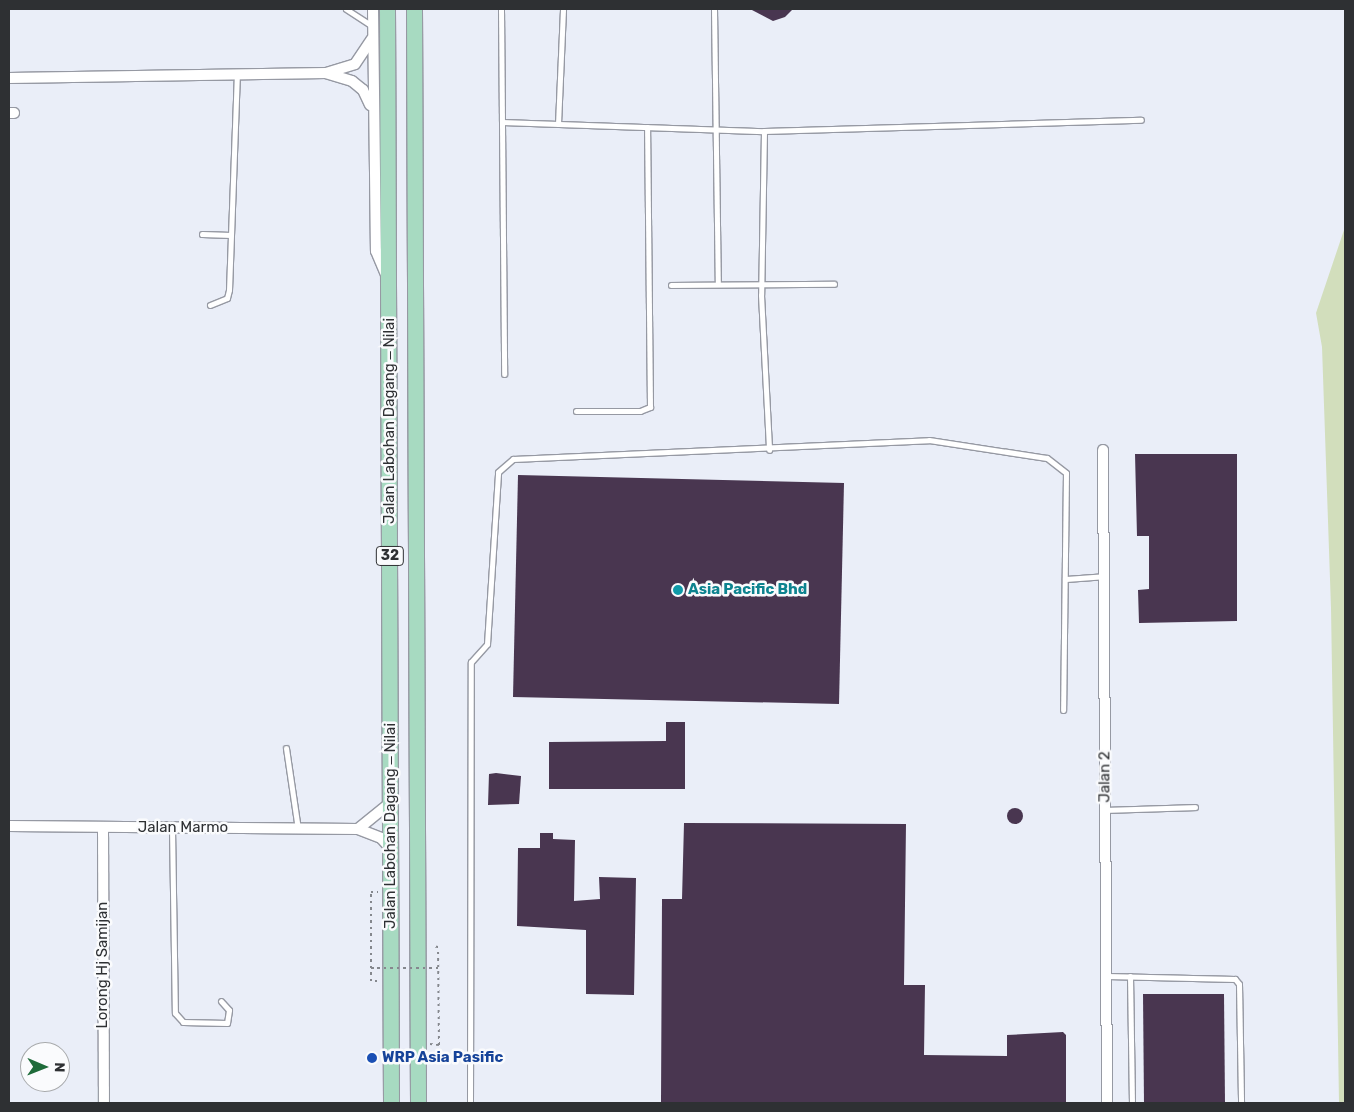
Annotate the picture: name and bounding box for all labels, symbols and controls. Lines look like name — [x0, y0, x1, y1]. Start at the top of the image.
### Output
street label: Jalan Labohan Dagang ‒ Nilai — [381, 318, 399, 524]
road number: 32 — [375, 544, 405, 568]
place label: Asia Pacific Bhd — [688, 581, 807, 599]
marker: Asia Pacific Bhd — [672, 584, 684, 596]
street label: Jalan Labohan Dagang ‒ Nilai — [382, 723, 400, 929]
street label: Jalan 2 — [1096, 751, 1114, 803]
street label: Jalan Marmo — [138, 819, 228, 837]
street label: Lorong Hj Samijan — [94, 902, 112, 1028]
north arrow — [20, 1042, 70, 1092]
place label: WRP Asia Pasific — [382, 1049, 504, 1067]
marker: WRP Asia Pasific — [366, 1052, 378, 1064]
text: N — [51, 1062, 68, 1072]

